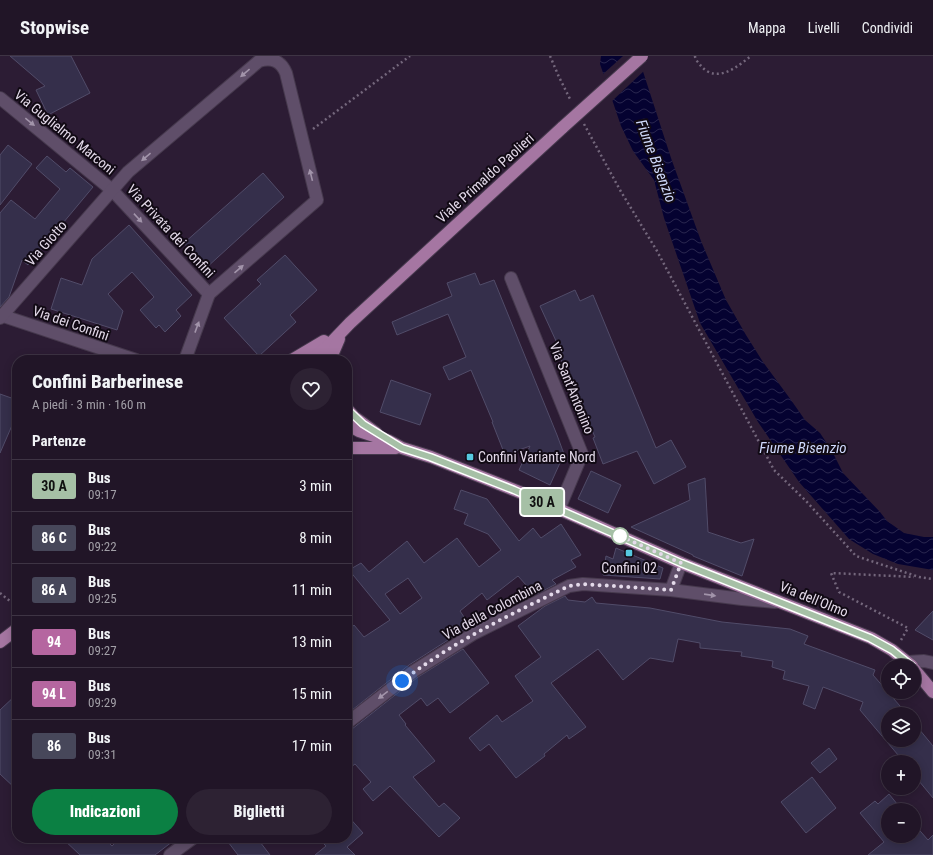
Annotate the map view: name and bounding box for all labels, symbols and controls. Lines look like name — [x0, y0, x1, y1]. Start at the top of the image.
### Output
text: Stopwise — [20, 16, 89, 39]
text: Mappa — [748, 20, 786, 36]
text: Livelli — [808, 20, 840, 36]
text: Condividi — [862, 20, 913, 36]
one-way arrow — [239, 68, 250, 77]
street label: Via Guglielmo Marconi — [11, 87, 119, 177]
water label: Fiume Bisenzio — [632, 117, 680, 205]
one-way arrow — [25, 118, 36, 127]
street label: Viale Primaldo Paolieri — [433, 130, 537, 226]
one-way arrow — [141, 152, 150, 161]
one-way arrow — [308, 169, 314, 181]
street label: Via Privata dei Confini — [124, 181, 218, 281]
one-way arrow — [134, 213, 143, 223]
street label: Via Giotto — [22, 217, 70, 269]
one-way arrow — [233, 264, 244, 273]
street label: Via dei Confini — [31, 302, 111, 344]
one-way arrow — [194, 321, 200, 333]
street label: Via Sant'Antonino — [546, 340, 598, 436]
button: heart — [290, 368, 332, 410]
text: Confini Barberinese — [32, 370, 183, 393]
text: A piedi · 3 min · 160 m — [32, 397, 146, 412]
text: Partenze — [32, 432, 86, 450]
water label: Fiume Bisenzio — [759, 439, 847, 457]
place label: Confini Variante Nord — [478, 449, 596, 465]
marker: Confini Variante Nord — [465, 452, 475, 462]
text: Bus — [88, 469, 111, 487]
text: 3 min — [299, 477, 332, 495]
text: 30 A — [41, 478, 67, 494]
text: 09:17 — [88, 487, 117, 502]
line badge: 30 A — [514, 489, 570, 515]
text: 30 A — [529, 494, 555, 510]
text: Bus — [88, 521, 111, 539]
unlabelled marker — [611, 527, 629, 545]
text: 8 min — [299, 529, 332, 547]
text: 86 C — [41, 530, 67, 546]
text: 09:22 — [88, 539, 117, 554]
marker: Confini 02 — [624, 548, 634, 558]
place label: Confini 02 — [601, 560, 657, 576]
text: Bus — [88, 573, 111, 591]
street label: Via della Colombina — [440, 577, 544, 643]
street label: Via dell'Olmo — [777, 578, 851, 620]
text: 11 min — [292, 581, 332, 599]
text: 86 A — [41, 582, 67, 598]
text: 09:25 — [88, 591, 117, 606]
one-way arrow — [704, 592, 716, 598]
text: Bus — [88, 625, 111, 643]
text: 13 min — [292, 633, 332, 651]
text: 94 — [47, 634, 61, 650]
text: 09:27 — [88, 643, 117, 658]
map controls — [881, 659, 921, 843]
button: locate — [881, 659, 921, 699]
your location — [392, 671, 412, 691]
text: Bus — [88, 677, 111, 695]
text: 15 min — [292, 685, 332, 703]
text: 94 L — [42, 686, 66, 702]
one-way arrow — [377, 691, 388, 699]
text: 09:29 — [88, 695, 117, 710]
button: layers — [881, 707, 921, 747]
text: Bus — [88, 729, 111, 747]
text: 17 min — [292, 737, 332, 755]
text: 86 — [47, 738, 61, 754]
text: 09:31 — [88, 747, 117, 762]
button: + — [881, 755, 921, 795]
button: Indicazioni — [32, 789, 178, 835]
button: Biglietti — [186, 789, 332, 835]
button: − — [881, 803, 921, 843]

